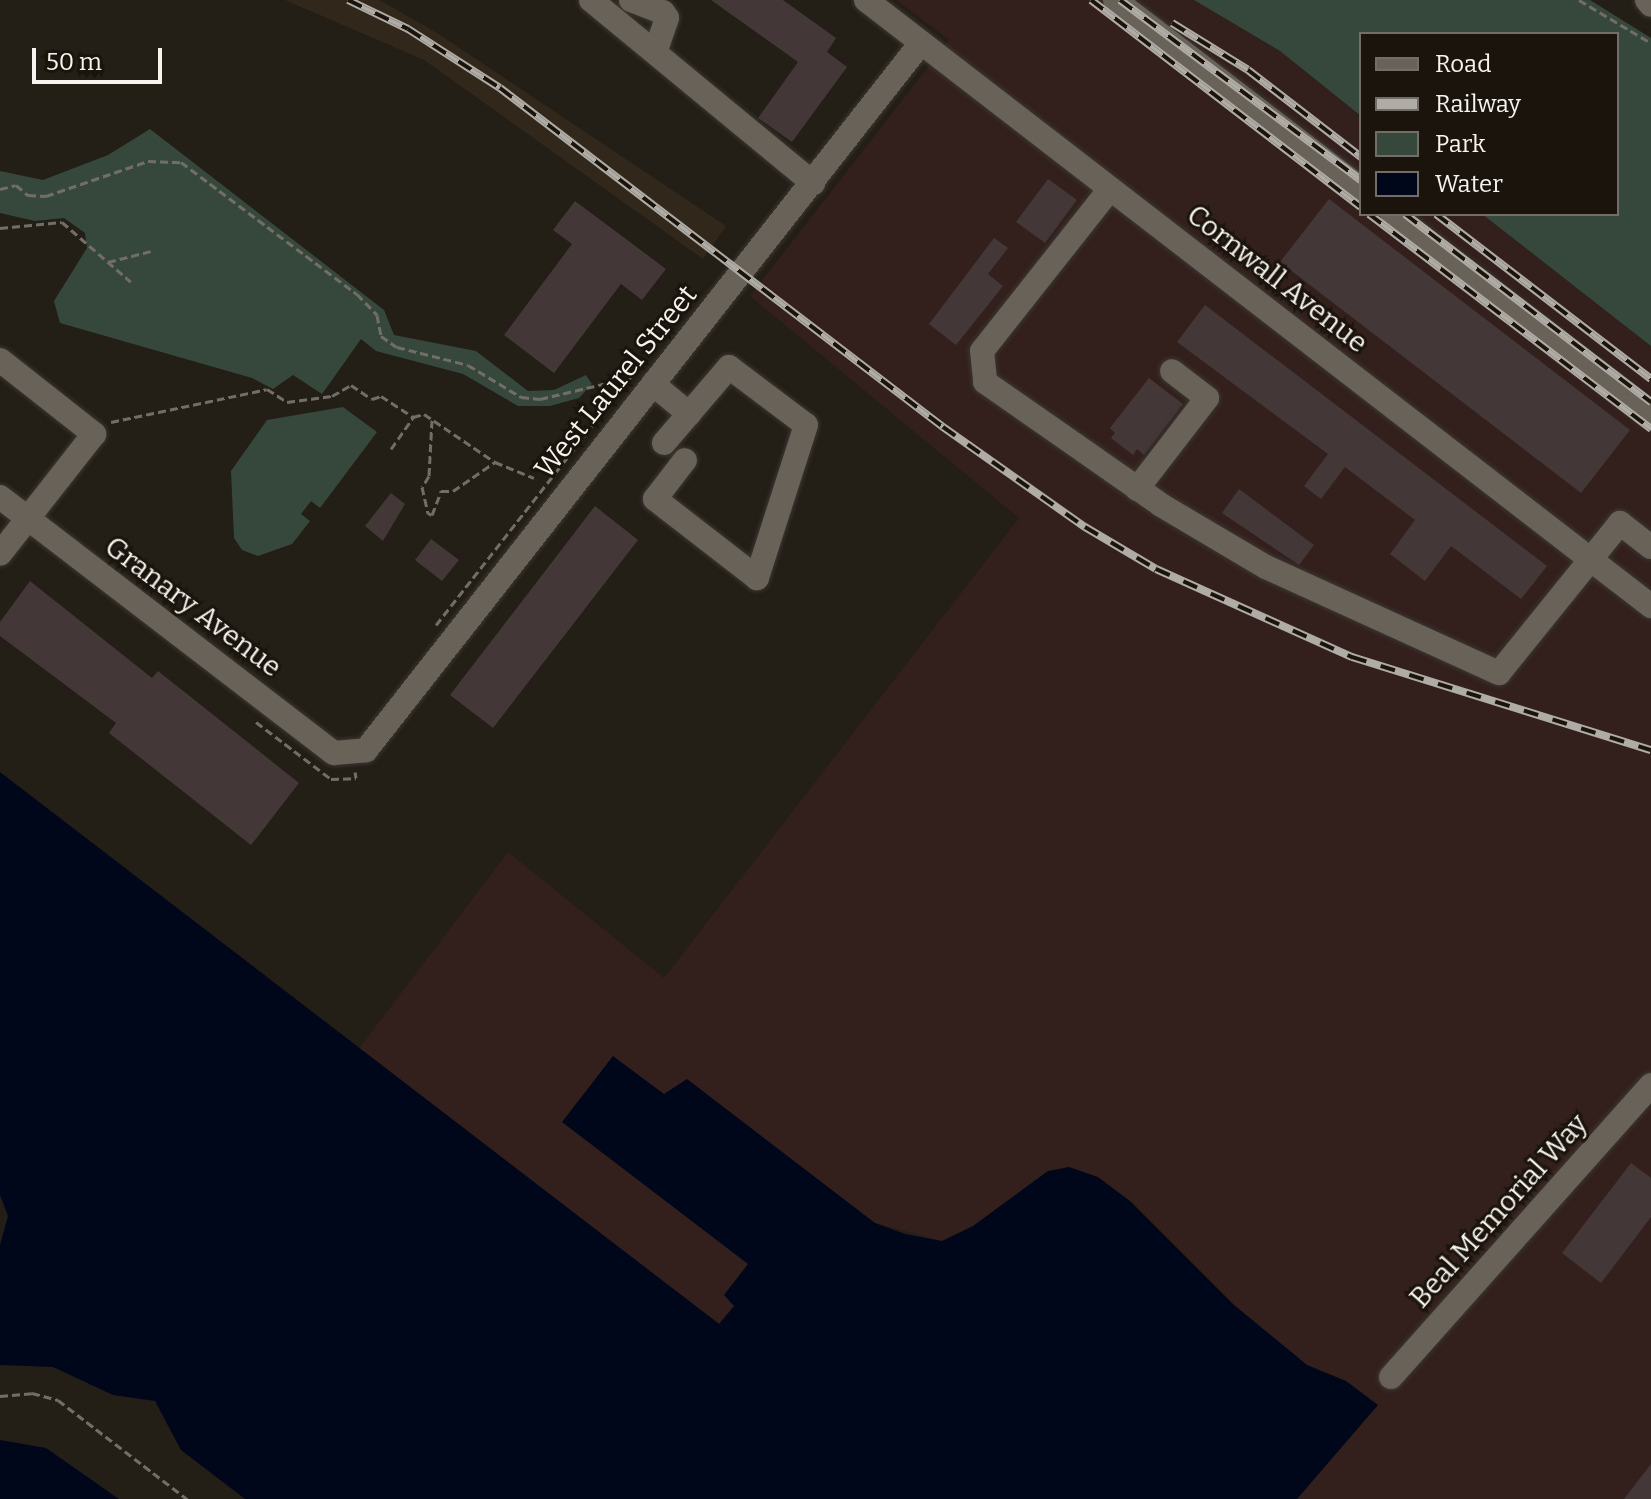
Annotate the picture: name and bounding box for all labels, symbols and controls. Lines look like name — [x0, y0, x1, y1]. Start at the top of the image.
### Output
scale bar — [36, 32, 166, 82]
legend — [1359, 32, 1619, 216]
text: 50 m — [46, 48, 102, 76]
text: Road — [1435, 50, 1491, 78]
text: Railway — [1435, 90, 1521, 118]
text: Park — [1435, 130, 1486, 158]
text: Water — [1435, 170, 1503, 198]
street label: Cornwall Avenue — [1180, 198, 1374, 360]
street label: West Laurel Street — [528, 279, 704, 485]
street label: Granary Avenue — [98, 530, 288, 684]
street label: Beal Memorial Way — [1403, 1107, 1595, 1315]

